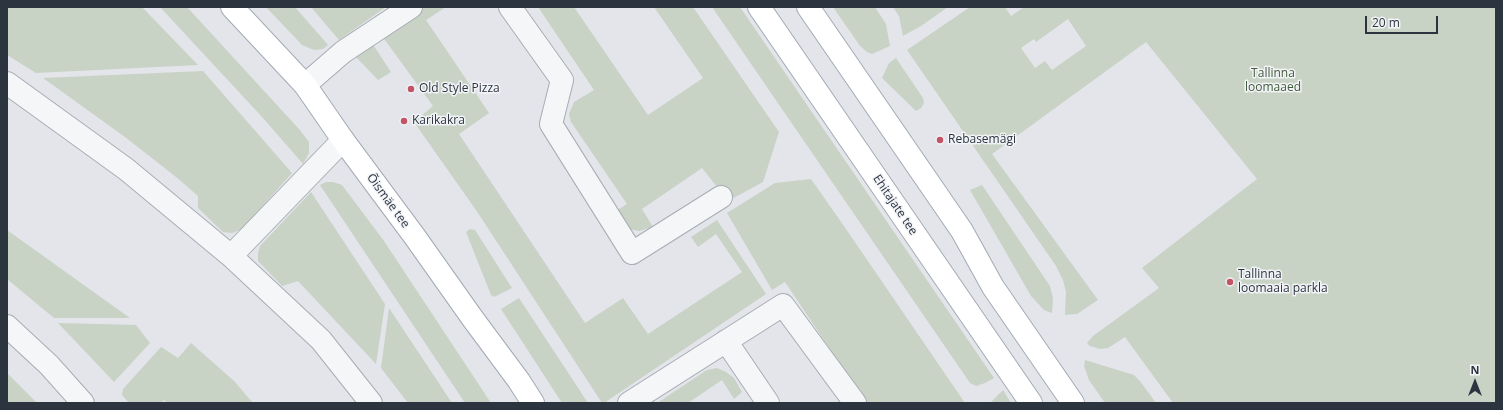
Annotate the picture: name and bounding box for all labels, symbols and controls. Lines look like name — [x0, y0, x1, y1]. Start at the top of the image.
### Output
scale bar — [1367, 8, 1440, 34]
text: 20 m — [1372, 14, 1400, 31]
park label: Tallinna loomaaed — [1245, 67, 1301, 95]
place label: Old Style Pizza — [419, 82, 500, 96]
marker: Old Style Pizza — [406, 84, 416, 94]
place label: Karikakra — [412, 114, 465, 128]
marker: Karikakra — [399, 116, 409, 126]
place label: Rebasemägi — [948, 133, 1016, 147]
marker: Rebasemägi — [935, 135, 945, 145]
street label: Õismäe tee — [364, 171, 412, 231]
street label: Ehitajate tee — [870, 172, 920, 238]
place label: Tallinna loomaaia parkla — [1238, 268, 1328, 296]
marker: Tallinna loomaaia parkla — [1225, 277, 1235, 287]
north arrow — [1455, 362, 1495, 402]
text: N — [1471, 362, 1479, 377]

